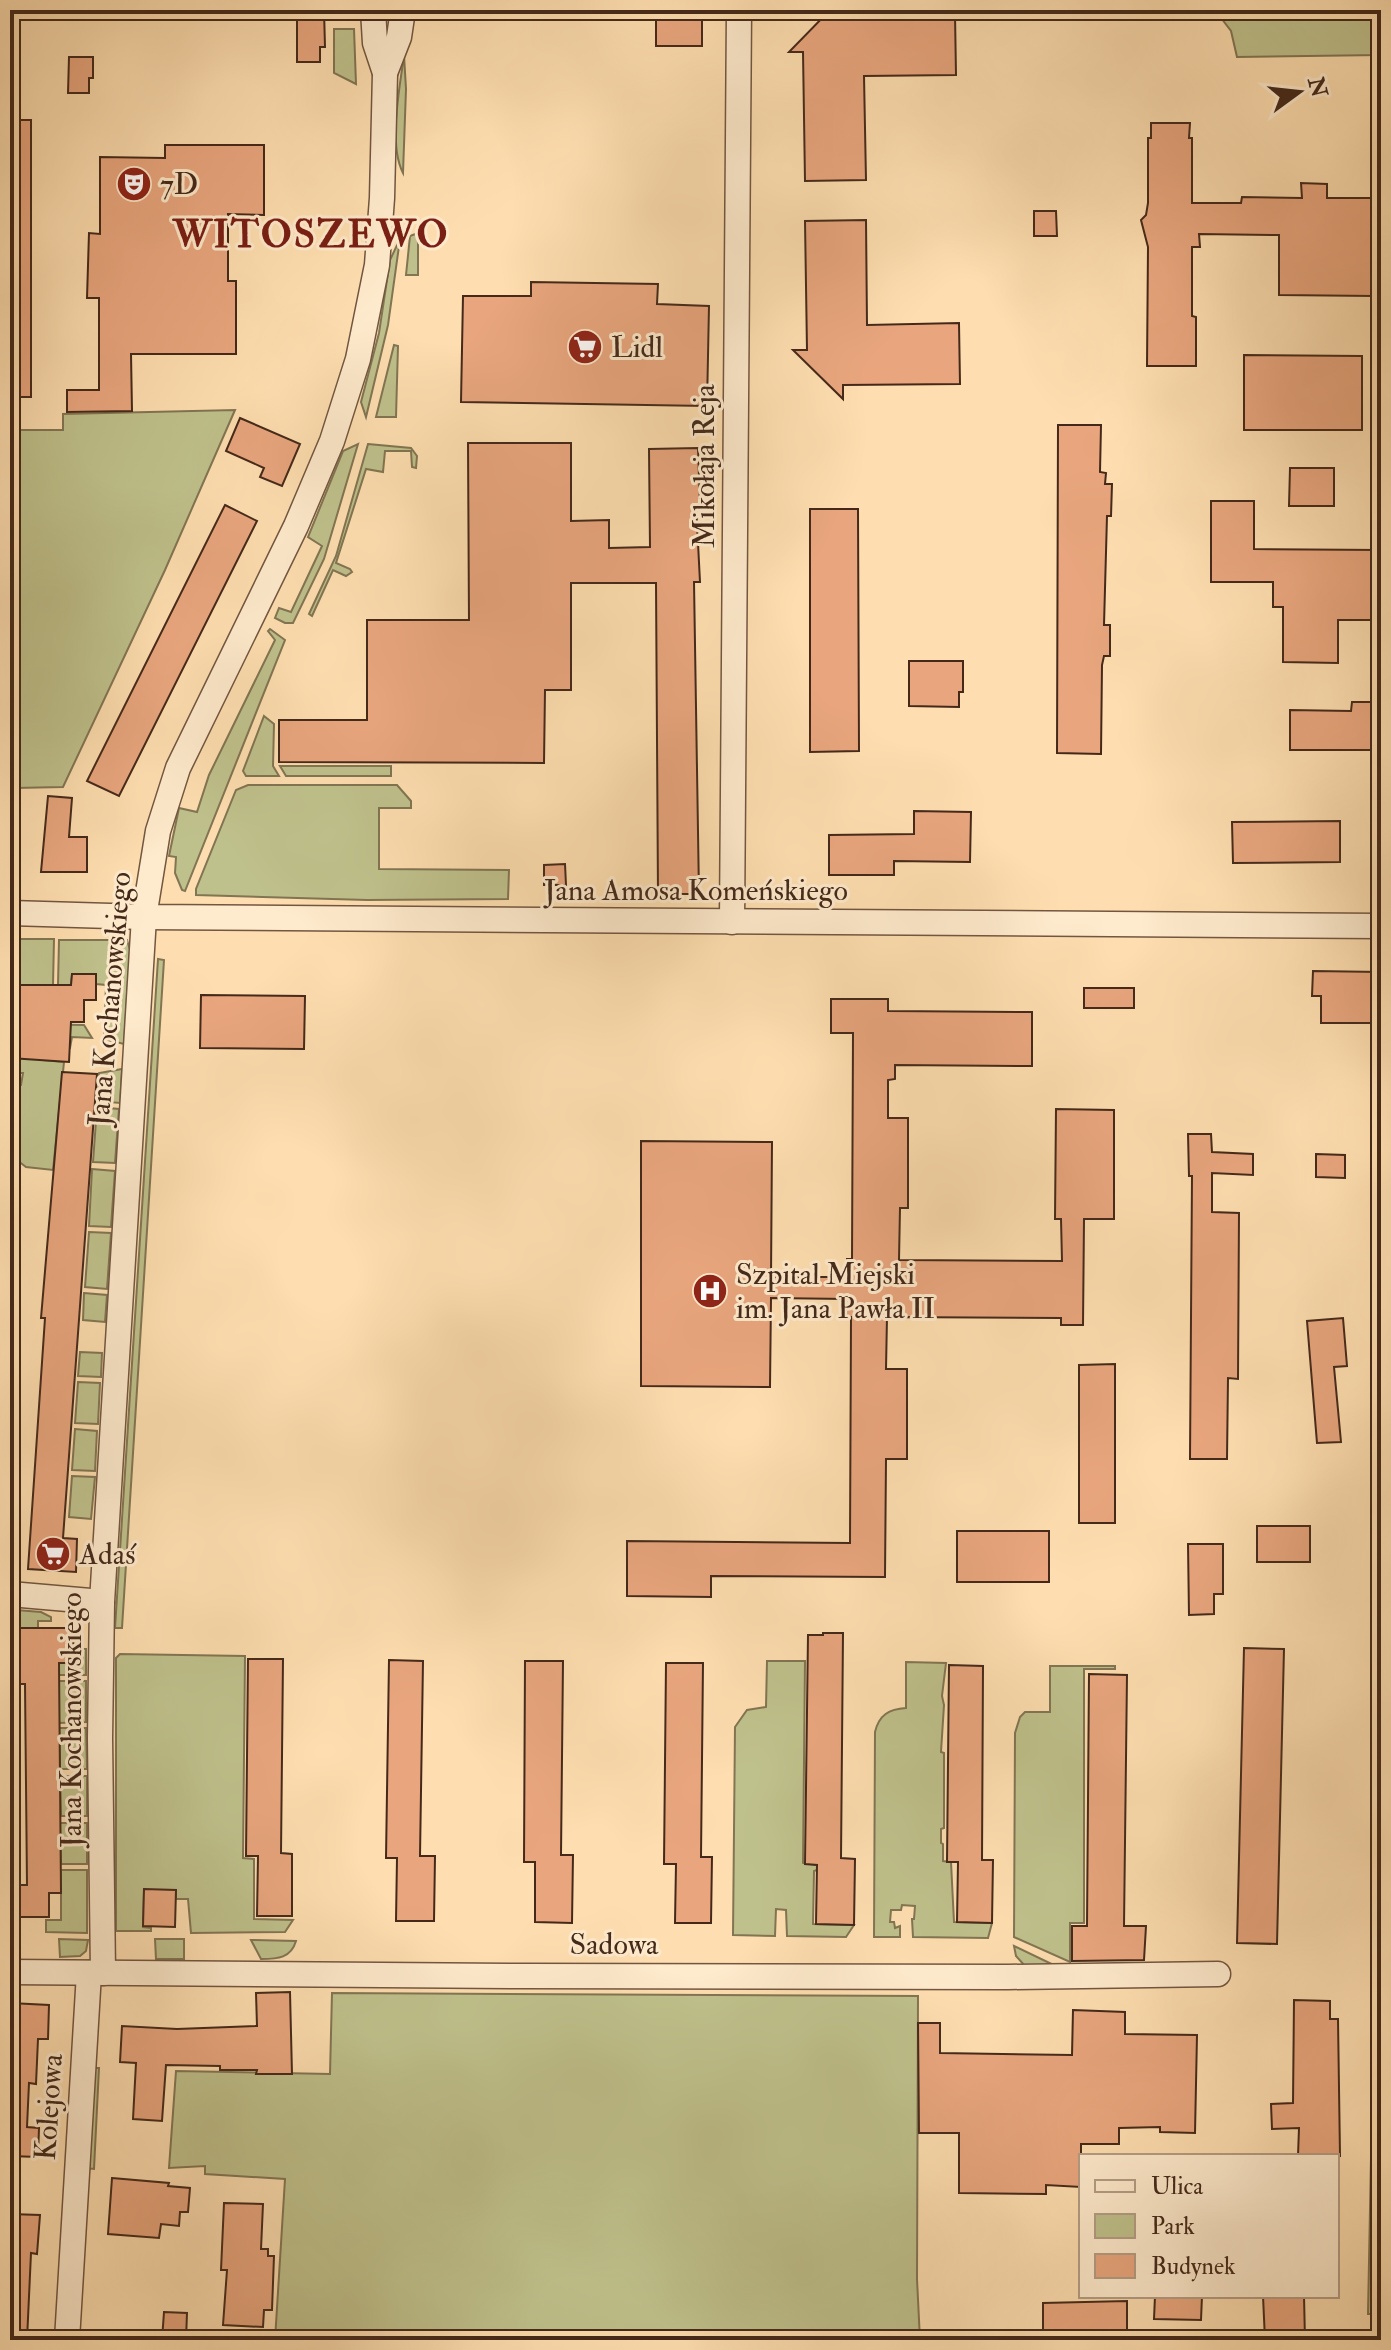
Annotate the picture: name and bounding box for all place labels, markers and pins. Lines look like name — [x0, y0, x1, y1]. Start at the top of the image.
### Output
theatre icon: 7D — [115, 165, 153, 203]
place label: 7D — [160, 166, 198, 203]
supermarket icon: Lidl — [566, 328, 604, 366]
place label: Lidl — [611, 329, 663, 366]
place label: Szpital Miejski im. Jana Pawła II — [736, 1256, 935, 1327]
hospital icon: Szpital Miejski im. Jana Pawła II — [691, 1272, 729, 1310]
supermarket icon: Adaś — [34, 1535, 72, 1573]
place label: Adaś — [78, 1536, 137, 1573]

